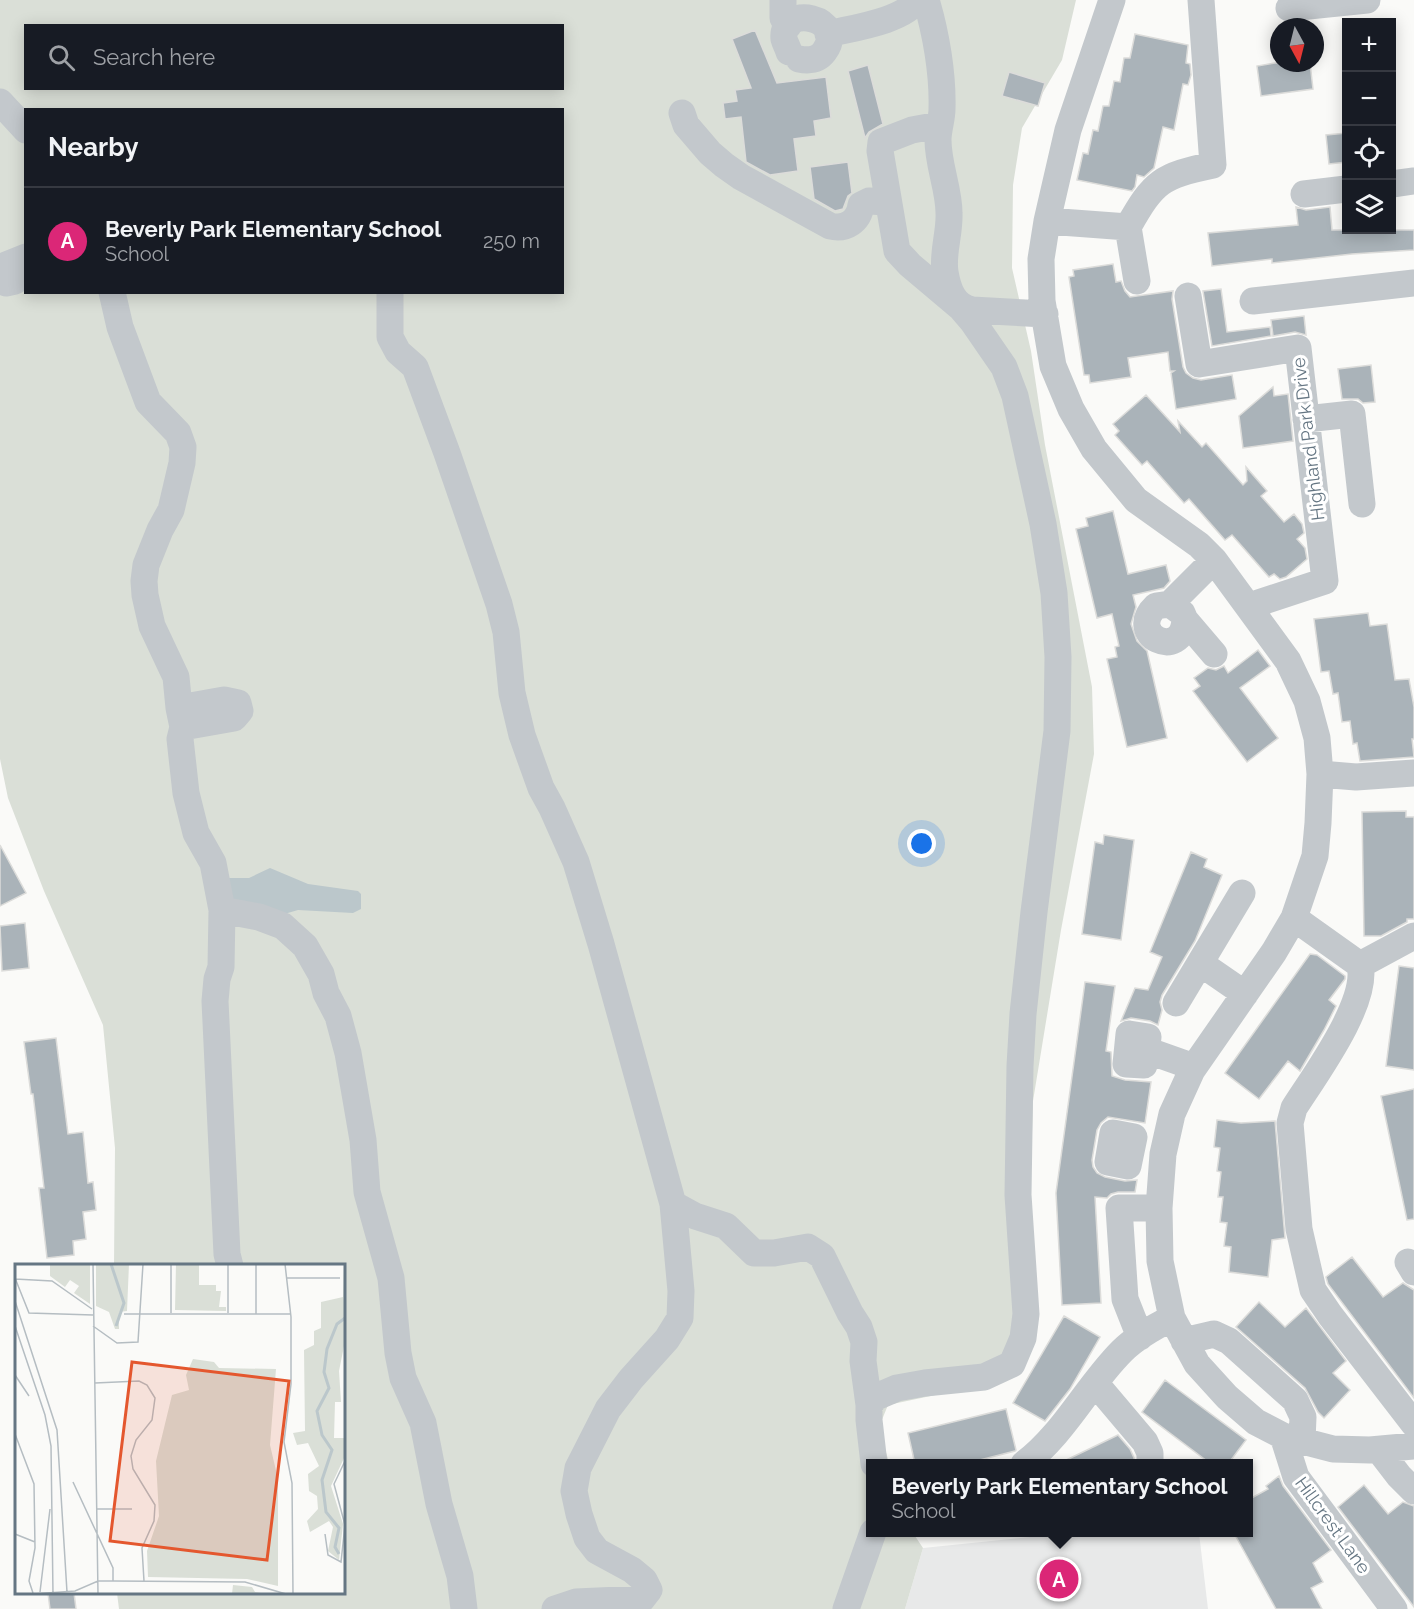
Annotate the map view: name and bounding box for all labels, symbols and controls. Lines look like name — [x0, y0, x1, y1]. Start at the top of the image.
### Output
north arrow — [1270, 18, 1324, 72]
map controls — [1342, 18, 1396, 234]
button: + — [1342, 18, 1396, 72]
search box — [24, 24, 564, 90]
icon: search — [45, 41, 78, 74]
text: Search here — [93, 44, 215, 70]
button: − — [1342, 72, 1396, 126]
button: locate — [1342, 126, 1396, 180]
text: Nearby — [48, 132, 138, 162]
button: layers — [1342, 180, 1396, 234]
text: Beverly Park Elementary School — [105, 216, 441, 242]
text: A — [61, 229, 74, 253]
text: 250 m — [483, 229, 540, 253]
text: School — [105, 242, 169, 266]
street label: Highland Park Drive — [1288, 356, 1328, 522]
your location — [907, 829, 936, 858]
inset map — [15, 1264, 345, 1594]
popup — [866, 1459, 1253, 1537]
text: Beverly Park Elementary School — [891, 1473, 1228, 1499]
street label: Hillcrest Lane — [1291, 1473, 1375, 1578]
text: School — [891, 1499, 955, 1523]
pin: A — [1040, 1556, 1078, 1602]

